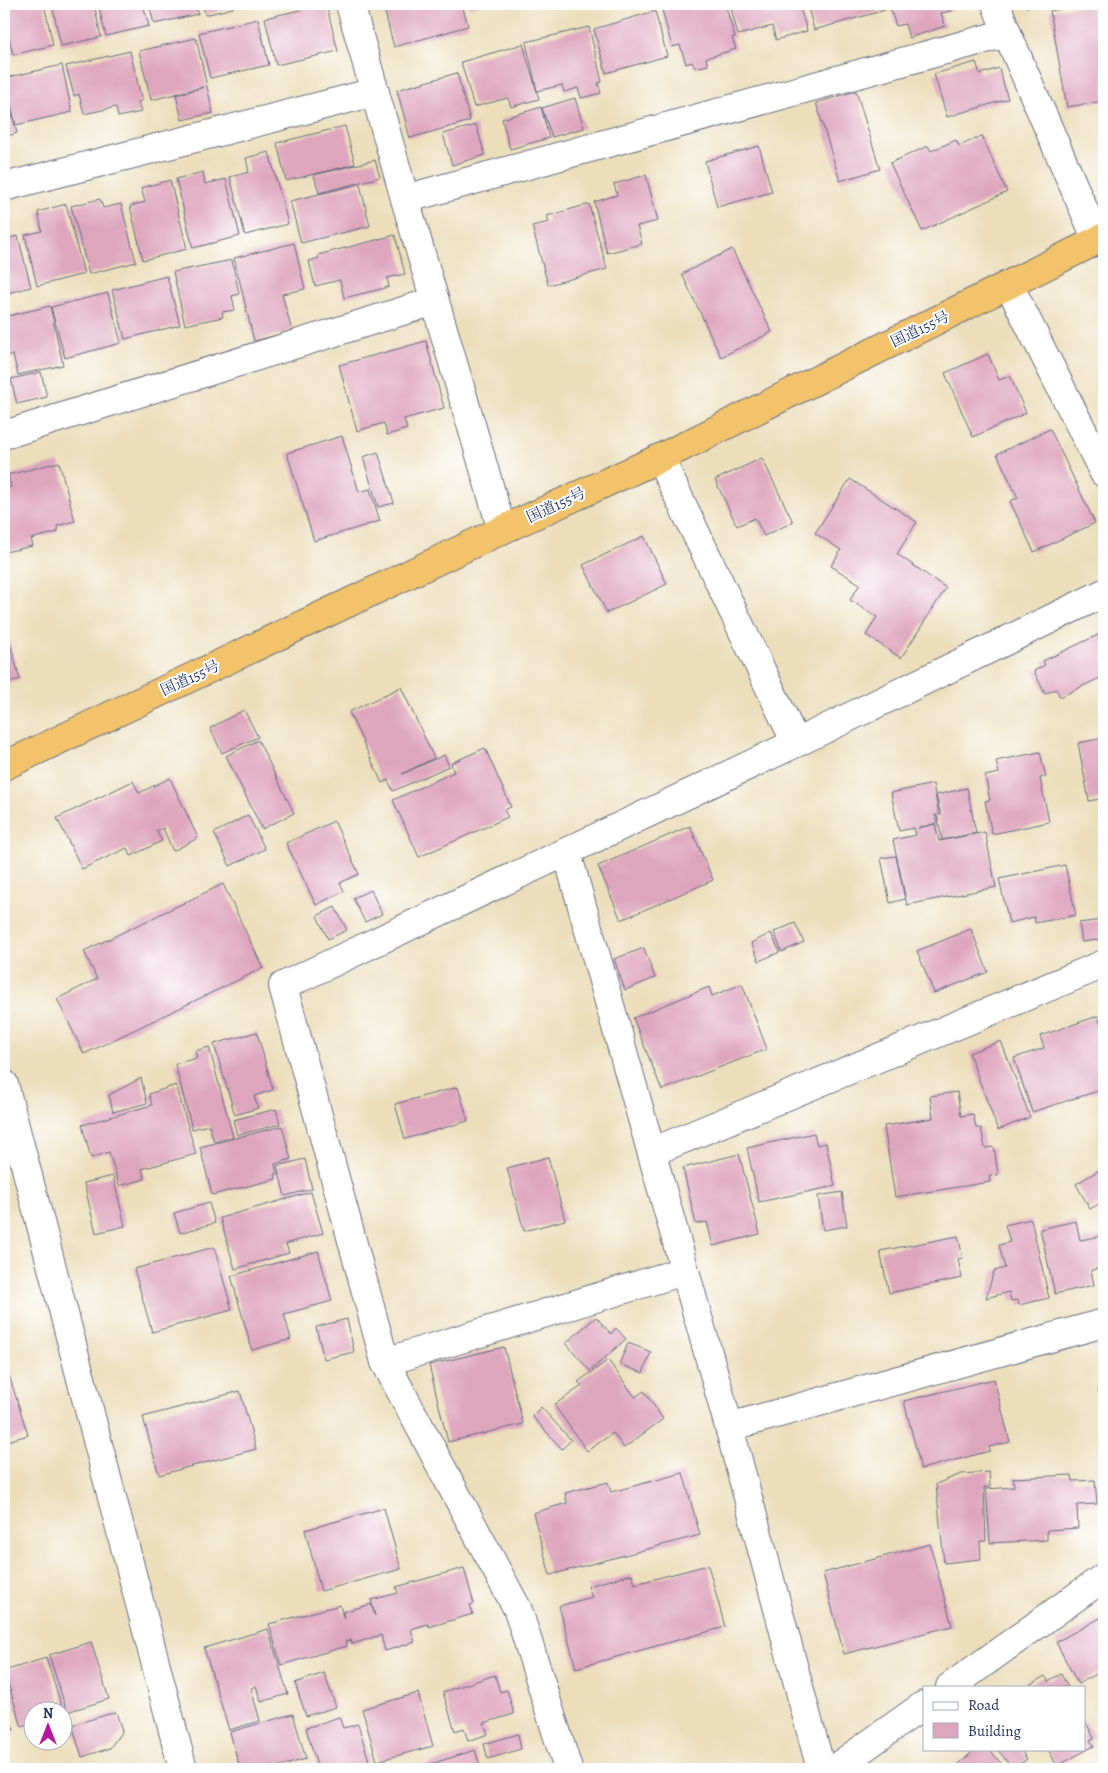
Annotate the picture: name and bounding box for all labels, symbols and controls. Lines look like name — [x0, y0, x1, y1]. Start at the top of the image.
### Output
street label: 国道155号 — [887, 306, 953, 352]
street label: 国道155号 — [523, 483, 589, 527]
street label: 国道155号 — [157, 656, 223, 700]
legend — [923, 1686, 1086, 1750]
text: Road — [968, 1695, 1000, 1715]
north arrow — [22, 1700, 72, 1750]
text: N — [43, 1704, 53, 1723]
text: Building — [968, 1721, 1021, 1741]

